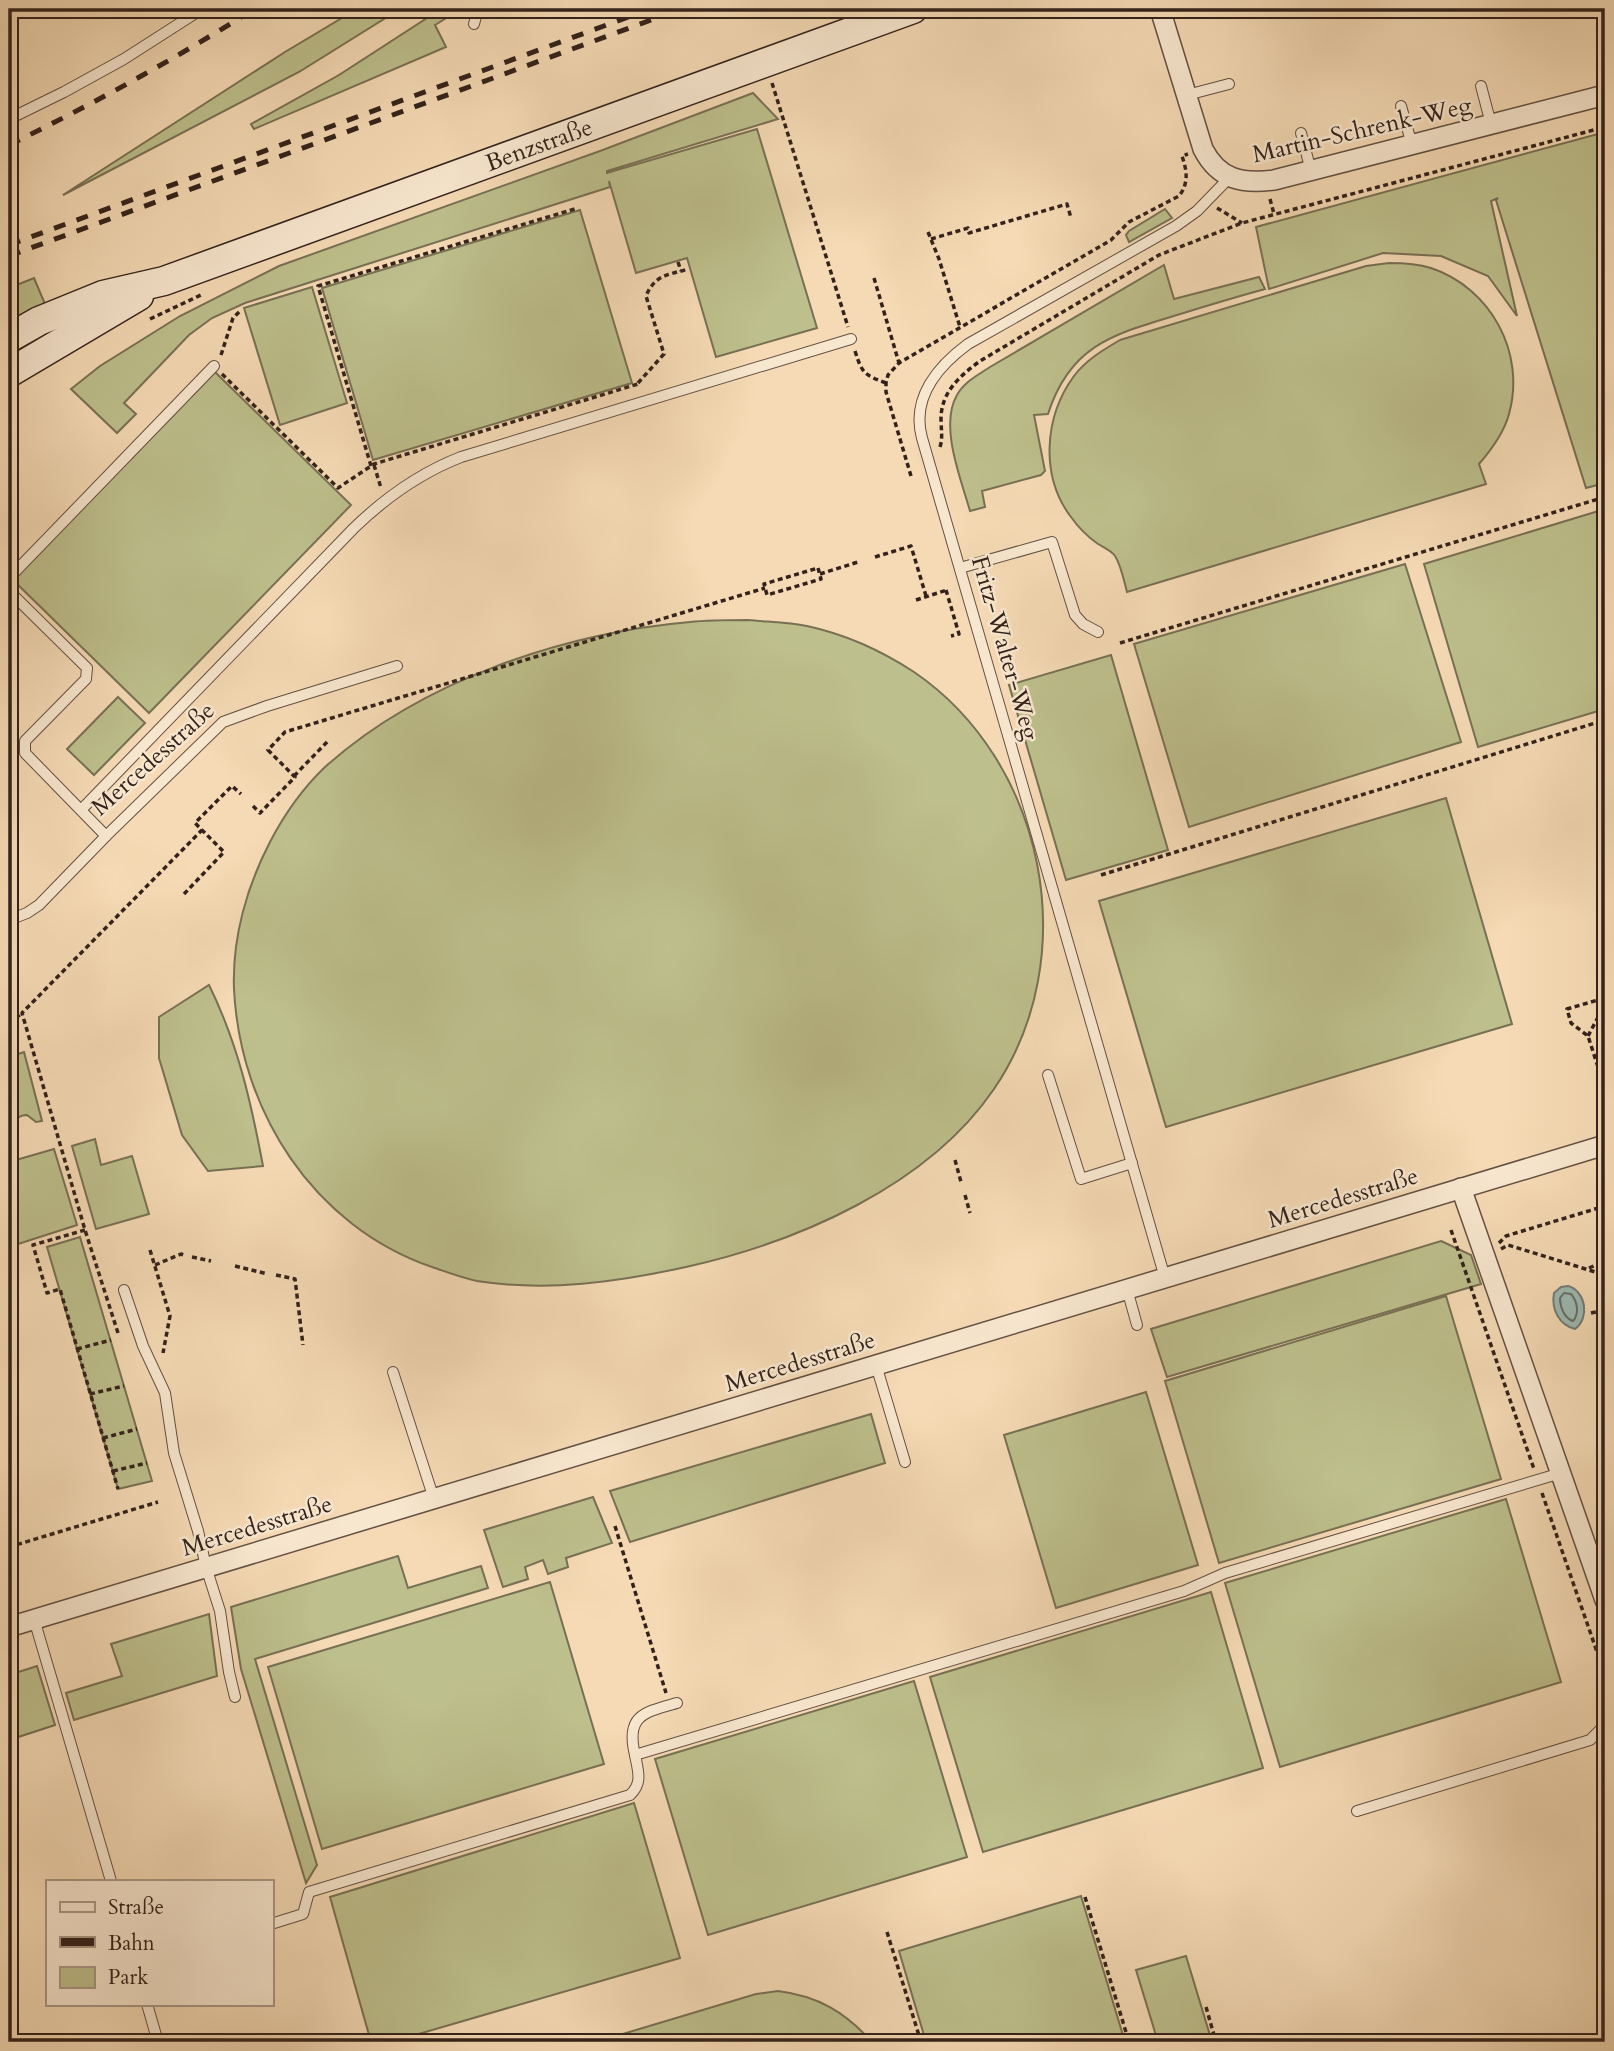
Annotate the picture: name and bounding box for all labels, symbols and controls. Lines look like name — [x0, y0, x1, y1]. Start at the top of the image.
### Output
street label: Martin-Schrenk-Weg — [1249, 89, 1475, 171]
street label: Benzstraße — [481, 110, 597, 179]
street label: Fritz-Walter-Weg — [963, 552, 1047, 744]
street label: Mercedesstraße — [84, 695, 222, 823]
street label: Mercedesstraße — [1264, 1159, 1422, 1237]
street label: Mercedesstraße — [721, 1323, 879, 1401]
street label: Mercedesstraße — [178, 1487, 336, 1565]
legend — [46, 1880, 273, 2006]
text: Straße — [108, 1893, 164, 1922]
text: Bahn — [108, 1929, 155, 1958]
text: Park — [108, 1963, 149, 1992]

